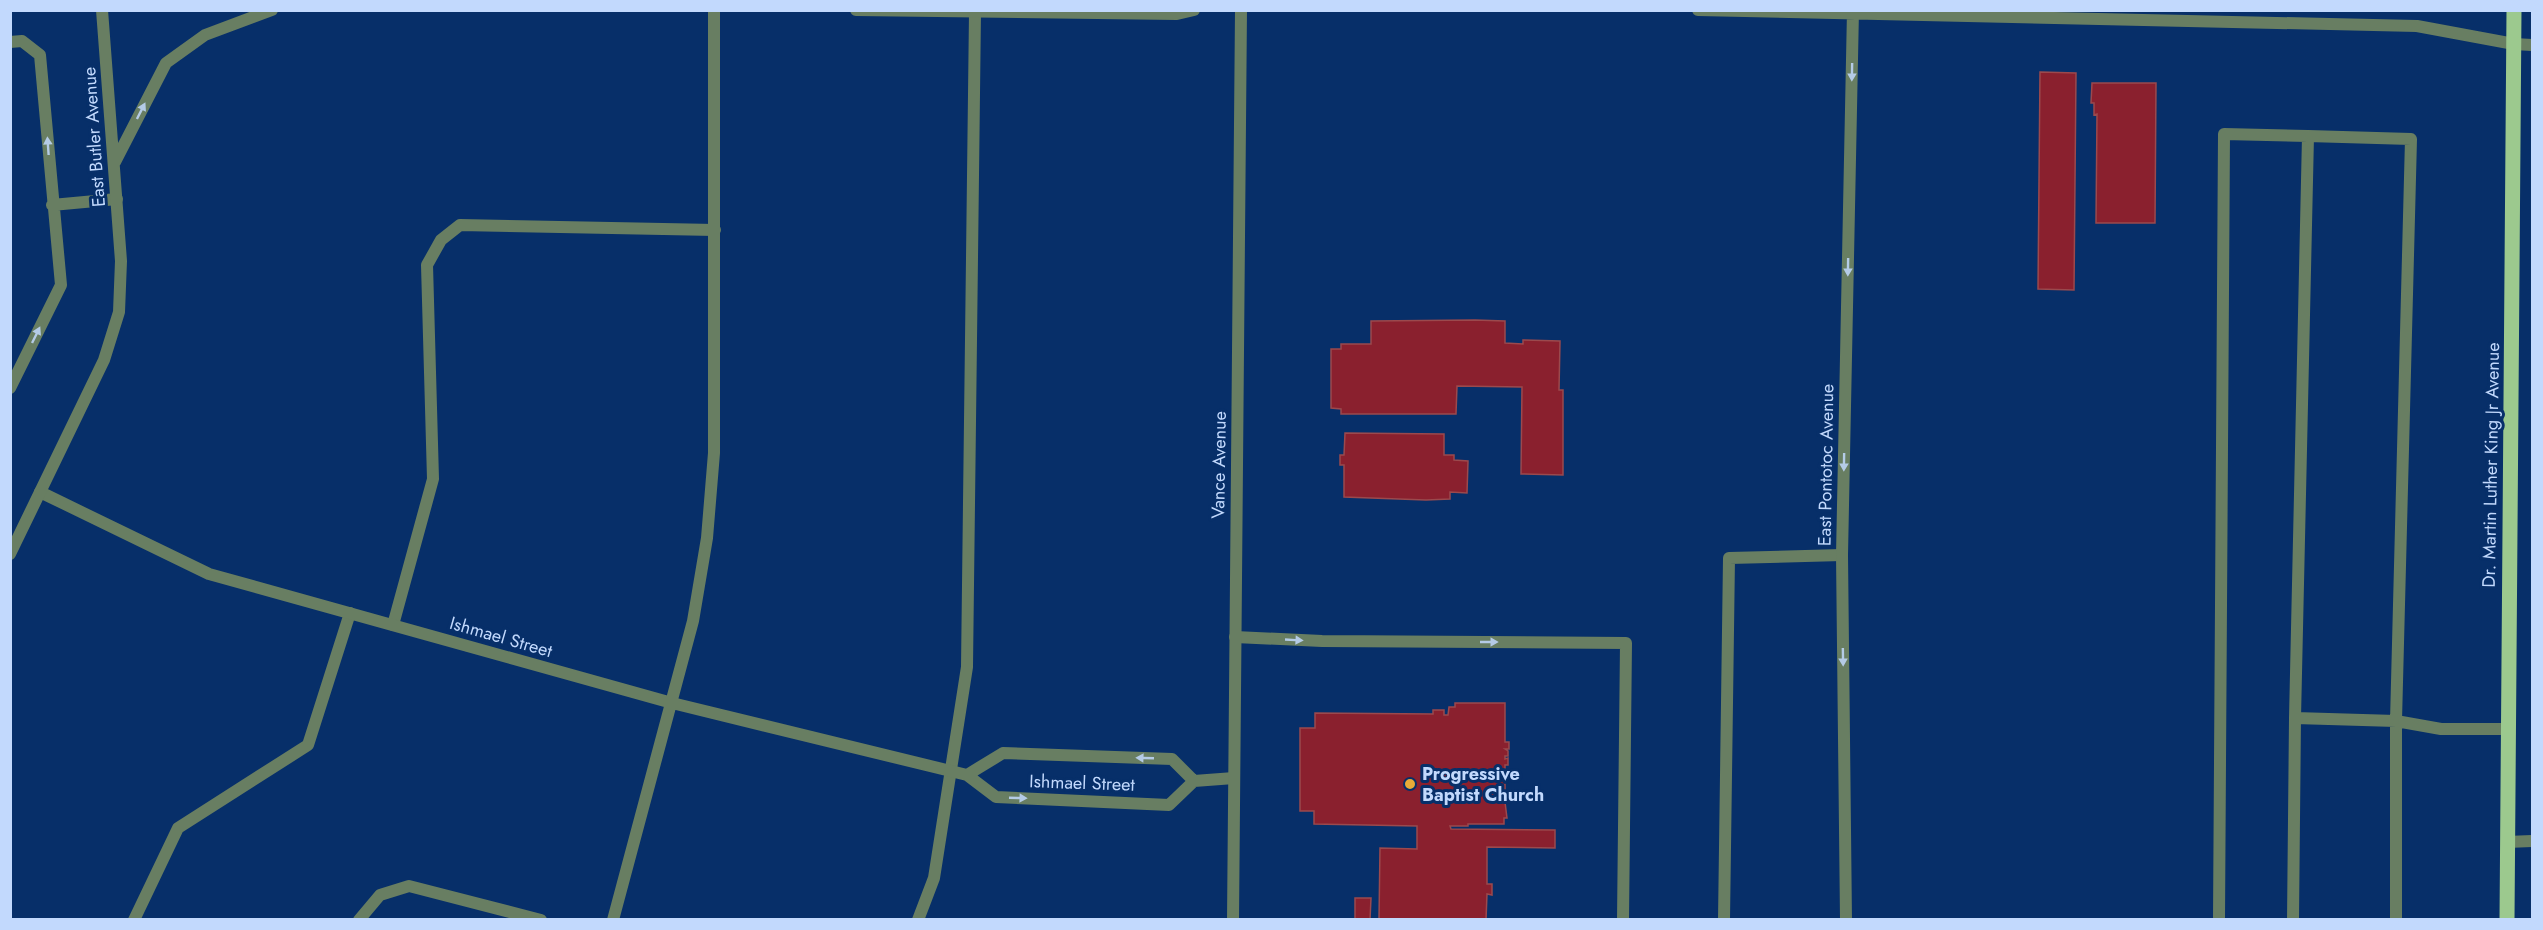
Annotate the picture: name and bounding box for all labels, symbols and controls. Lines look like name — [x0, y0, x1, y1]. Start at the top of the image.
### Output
one-way arrow — [1847, 63, 1856, 82]
street label: East Butler Avenue — [76, 66, 112, 208]
one-way arrow — [136, 102, 146, 119]
one-way arrow — [43, 137, 53, 156]
one-way arrow — [1843, 258, 1853, 277]
one-way arrow — [31, 326, 41, 344]
street label: Dr. Martin Luther King Jr Avenue — [2476, 342, 2506, 588]
street label: East Pontotoc Avenue — [1812, 384, 1840, 546]
street label: Vance Avenue — [1205, 411, 1233, 519]
one-way arrow — [1839, 453, 1849, 472]
street label: Ishmael Street — [447, 610, 556, 664]
one-way arrow — [1284, 635, 1303, 644]
one-way arrow — [1479, 637, 1498, 647]
one-way arrow — [1838, 648, 1848, 667]
one-way arrow — [1135, 754, 1154, 763]
place label: Progressive Baptist Church — [1422, 761, 1544, 808]
street label: Ishmael Street — [1029, 768, 1136, 798]
marker: Progressive Baptist Church — [1403, 777, 1417, 791]
one-way arrow — [1009, 793, 1028, 803]

